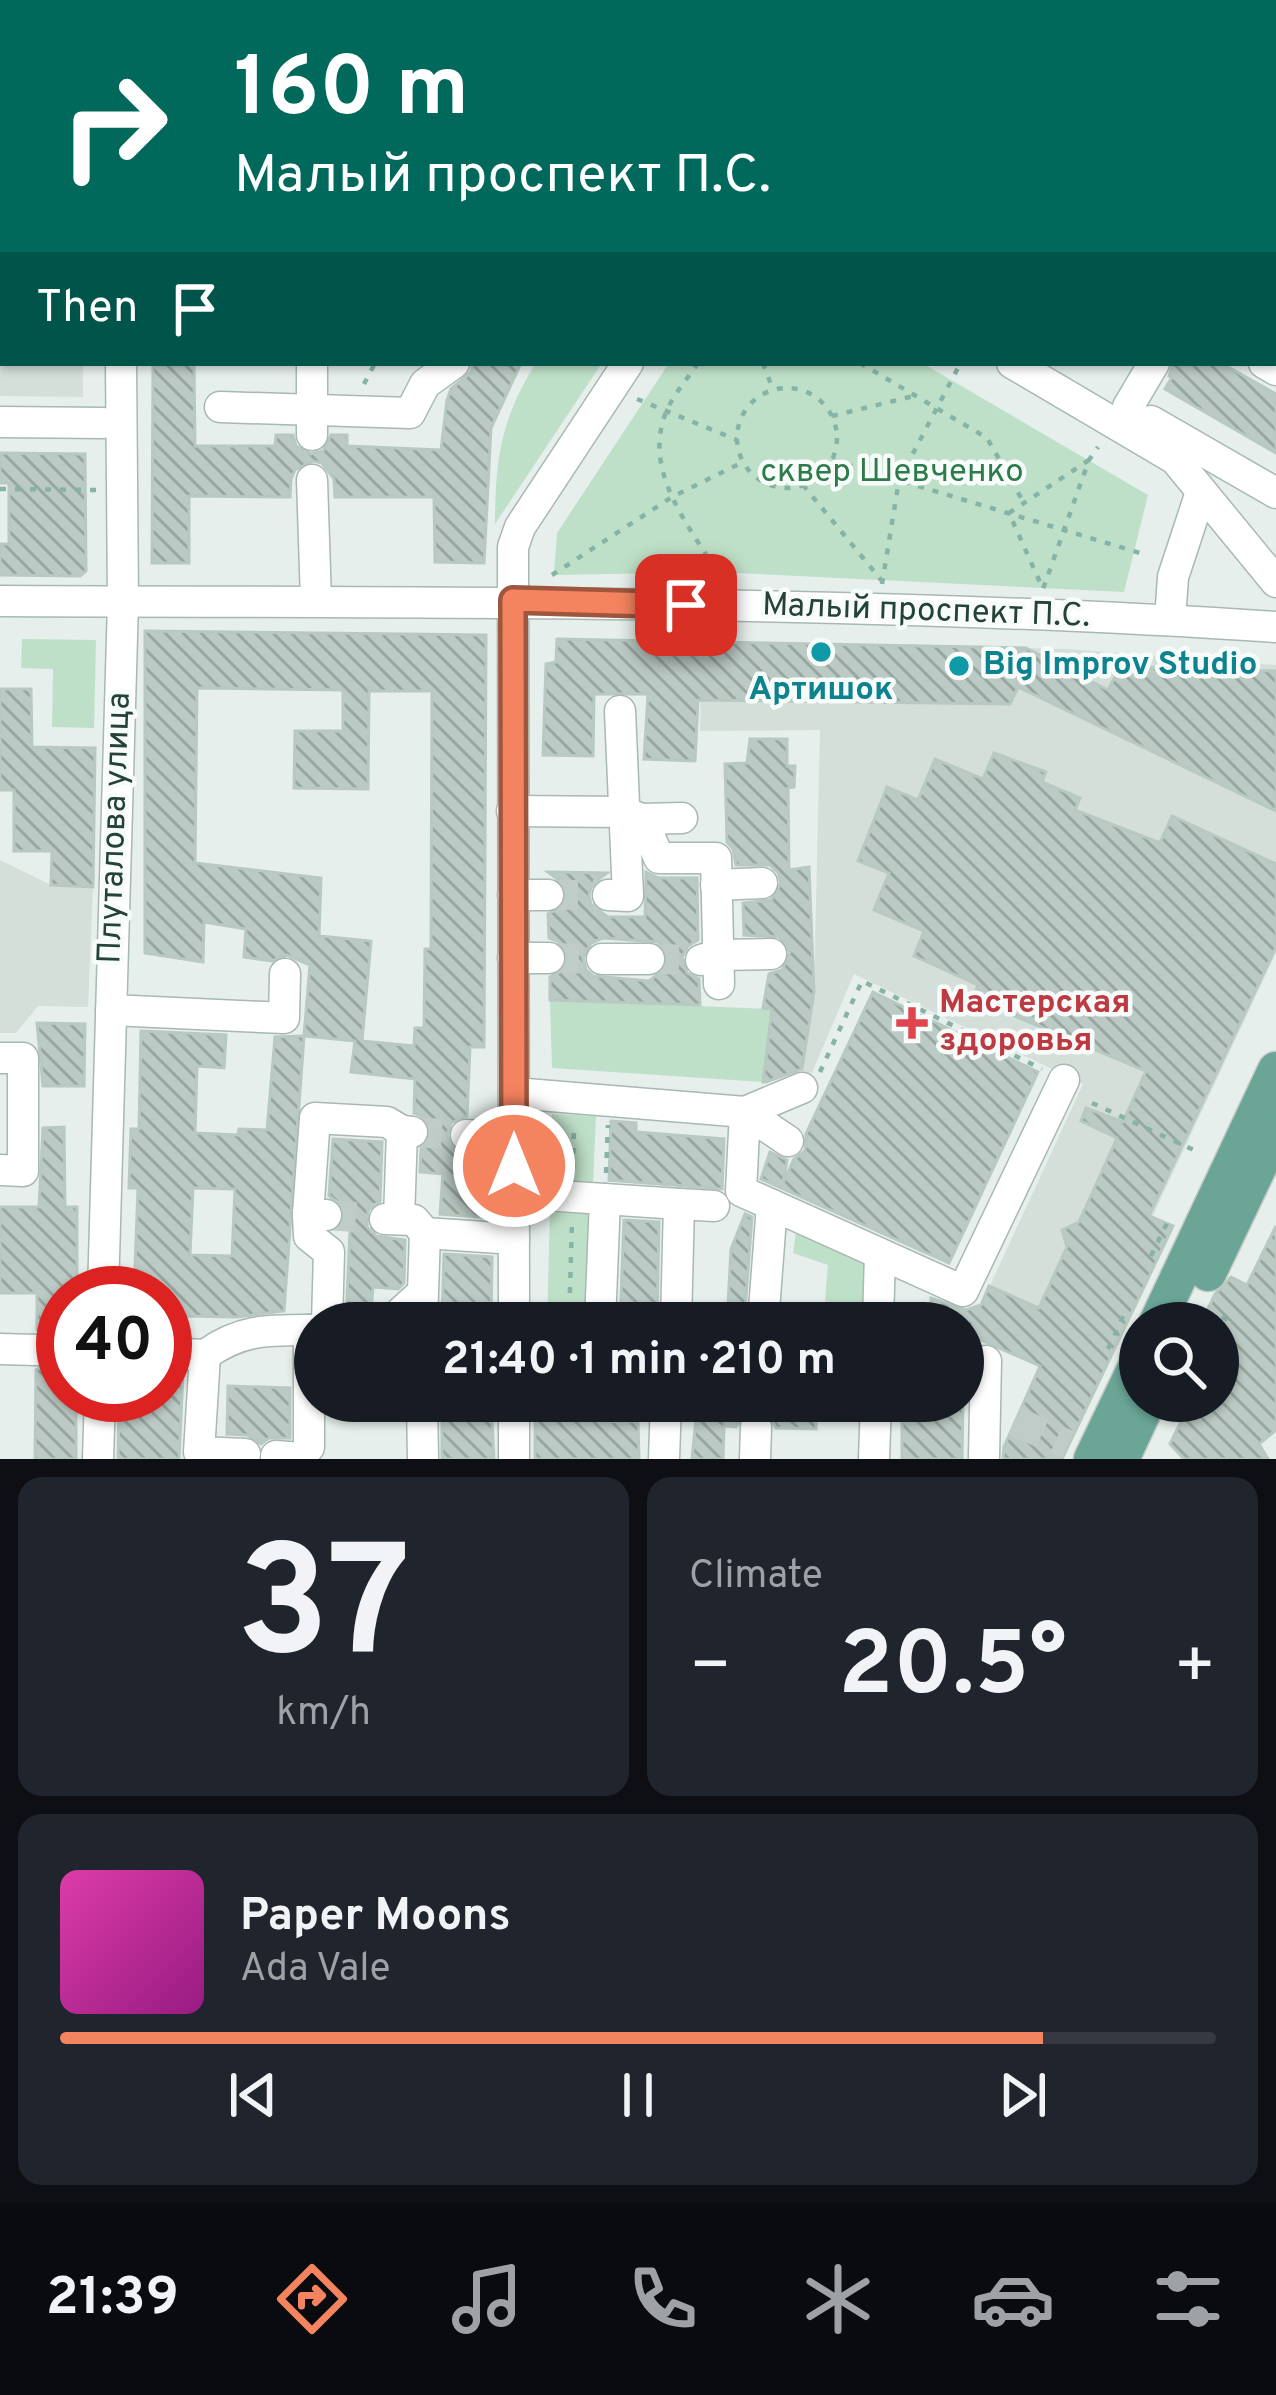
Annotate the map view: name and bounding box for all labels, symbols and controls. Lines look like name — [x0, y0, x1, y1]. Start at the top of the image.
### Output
text: 160 m — [234, 39, 469, 145]
icon: right — [36, 48, 192, 204]
text: Малый проспект П.С. — [234, 143, 771, 212]
icon: arrive — [162, 276, 228, 342]
text: Then — [36, 281, 138, 338]
park label: сквер Шевченко — [760, 452, 1024, 494]
pin — [635, 554, 737, 656]
icon: arrive — [653, 572, 719, 638]
street label: Малый проспект П.С. — [761, 585, 1091, 639]
marker: Артишок — [808, 639, 834, 665]
place label: Big Improv Studio — [983, 645, 1257, 687]
marker: Big Improv Studio — [946, 653, 972, 679]
place label: Артишок — [748, 670, 894, 712]
street label: Плуталова улица — [90, 691, 142, 965]
place label: Мастерская здоровья — [939, 983, 1131, 1063]
marker: Мастерская здоровья — [896, 1007, 928, 1039]
position arrow — [451, 1103, 577, 1229]
speed limit sign: 40 — [36, 1266, 192, 1422]
map controls — [1119, 1302, 1239, 1422]
button: search — [1119, 1302, 1239, 1422]
text: 21:40 · 1 min · 210 m — [442, 1333, 836, 1390]
text: 37 — [236, 1513, 411, 1711]
text: Climate — [689, 1553, 823, 1602]
text: 20.5° — [838, 1613, 1067, 1726]
text: − — [689, 1628, 732, 1711]
text: + — [1173, 1628, 1216, 1711]
text: km/h — [276, 1690, 371, 1739]
text: Paper Moons — [240, 1889, 511, 1946]
text: Ada Vale — [240, 1946, 391, 1995]
icon: previous — [220, 2062, 286, 2128]
icon: pause — [605, 2062, 671, 2128]
icon: next — [990, 2062, 1056, 2128]
icon: directions — [270, 2257, 354, 2341]
icon: music — [445, 2257, 529, 2341]
icon: phone — [621, 2257, 705, 2341]
icon: climate — [796, 2257, 880, 2341]
icon: car — [971, 2257, 1055, 2341]
icon: filters — [1146, 2257, 1230, 2341]
text: 21:39 — [46, 2265, 179, 2334]

